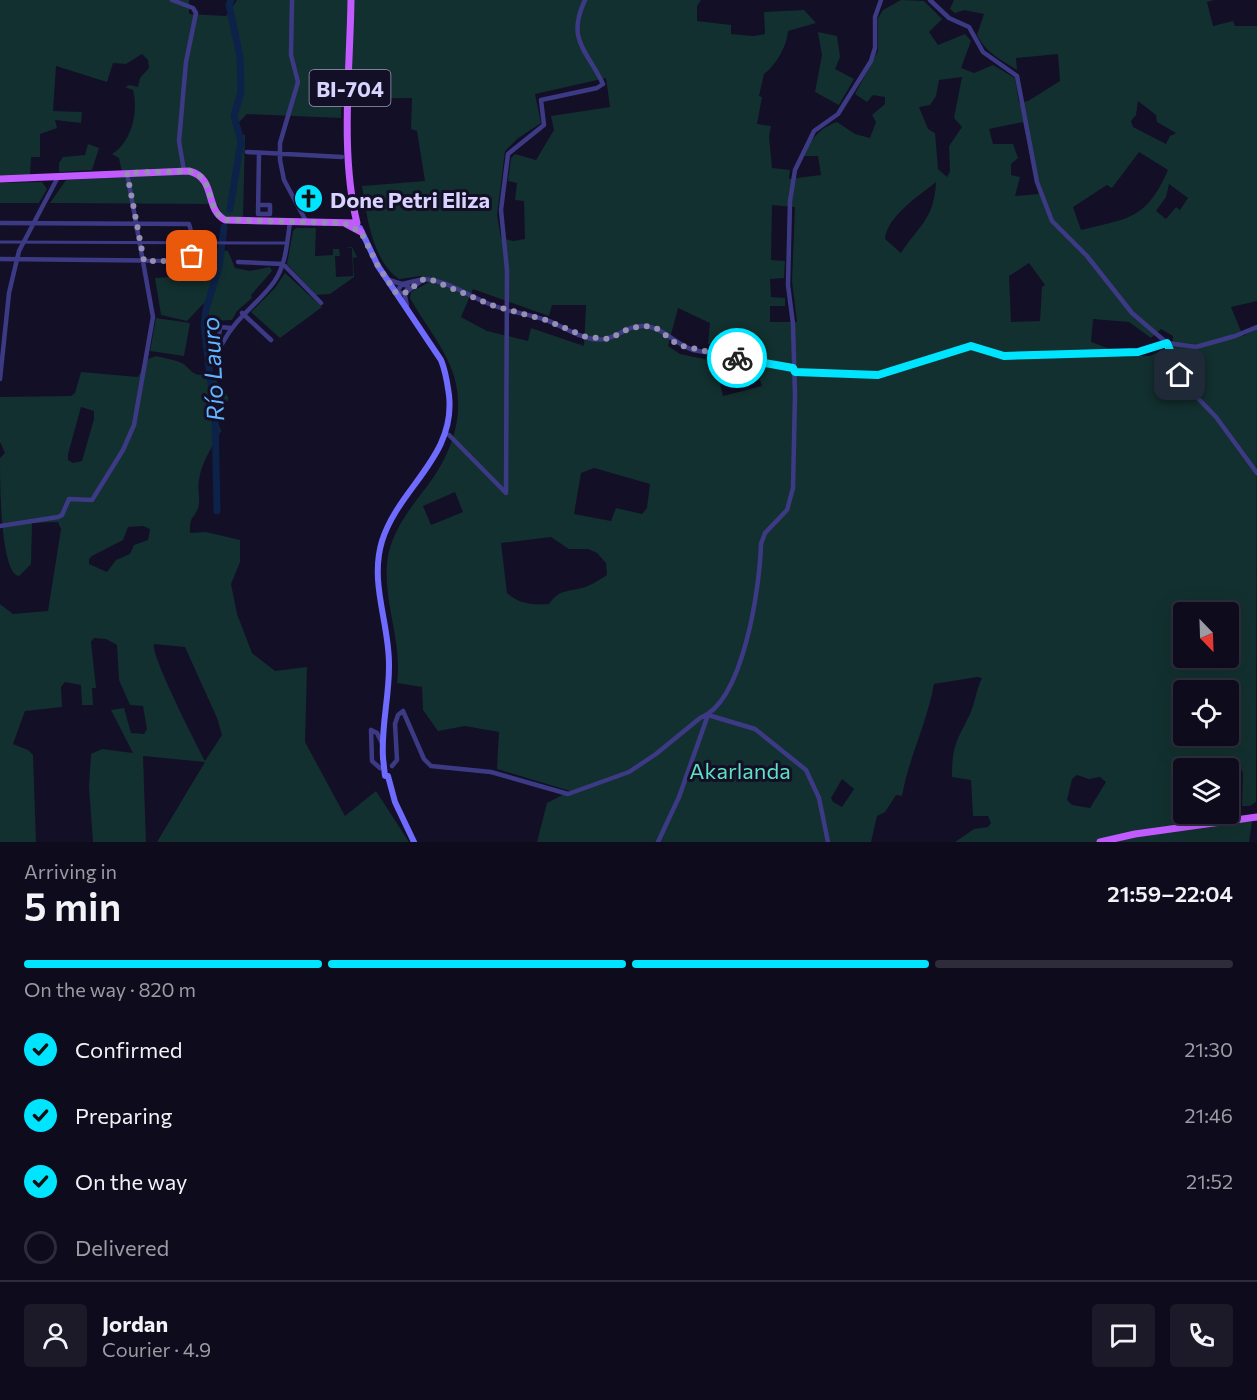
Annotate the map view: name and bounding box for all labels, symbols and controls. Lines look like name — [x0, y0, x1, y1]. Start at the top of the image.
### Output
road number: BI-704 — [310, 70, 391, 106]
church icon: Done Petri Eliza — [293, 183, 325, 215]
place label: Done Petri Eliza — [330, 186, 490, 213]
pin — [166, 230, 217, 281]
icon: bag — [175, 239, 208, 272]
water label: Río Lauro — [195, 316, 229, 422]
courier — [707, 328, 767, 388]
icon: bike — [721, 342, 754, 375]
pin — [1154, 349, 1205, 400]
icon: home — [1163, 358, 1196, 391]
north arrow — [1173, 602, 1239, 668]
map controls — [1173, 602, 1239, 824]
button: locate — [1173, 680, 1239, 746]
park label: Akarlanda — [689, 757, 791, 784]
button: layers — [1173, 758, 1239, 824]
text: Arriving in — [24, 859, 117, 883]
text: 21:59–22:04 — [1107, 880, 1233, 907]
text: 5 min — [24, 881, 121, 929]
text: On the way · 820 m — [24, 977, 196, 1001]
icon: check — [24, 1033, 57, 1066]
text: Confirmed — [75, 1036, 182, 1063]
text: 21:30 — [1184, 1037, 1233, 1061]
icon: check — [24, 1099, 57, 1132]
text: Preparing — [75, 1102, 172, 1129]
text: 21:46 — [1185, 1103, 1233, 1127]
icon: check — [24, 1165, 57, 1198]
text: On the way — [75, 1168, 187, 1195]
text: 21:52 — [1186, 1169, 1233, 1193]
text: Delivered — [75, 1234, 169, 1261]
button: person — [24, 1304, 87, 1367]
button: chat — [1092, 1304, 1155, 1367]
button: phone — [1170, 1304, 1233, 1367]
text: Jordan — [102, 1310, 168, 1337]
text: Courier · 4.9 — [102, 1337, 211, 1361]

